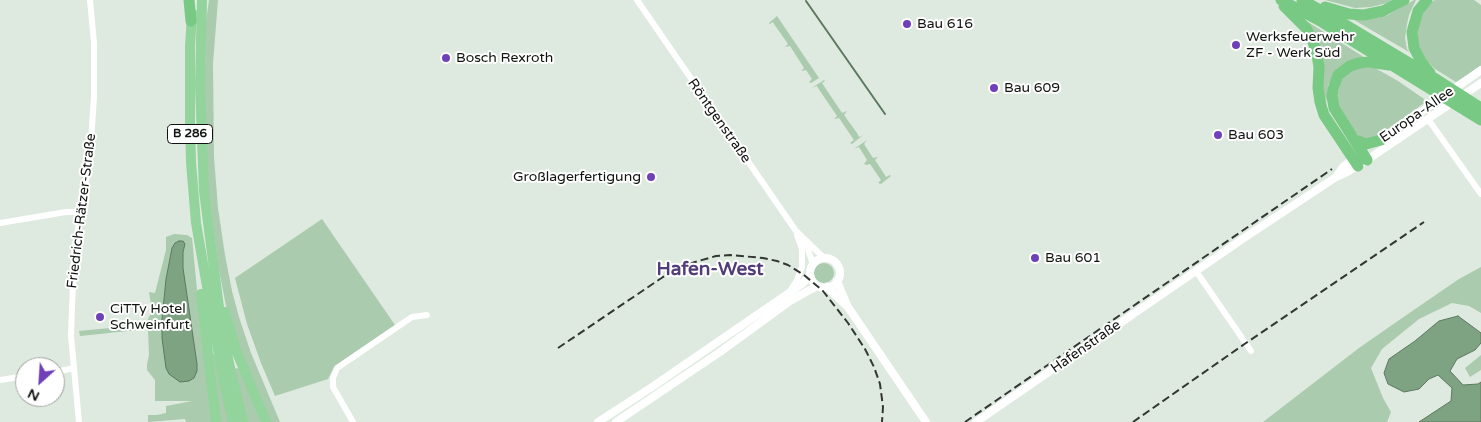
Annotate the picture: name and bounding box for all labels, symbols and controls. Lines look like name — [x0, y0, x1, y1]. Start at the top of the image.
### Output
place label: Bau 616 — [917, 16, 973, 32]
marker: Bau 616 — [901, 18, 913, 30]
place label: Werksfeuerwehr ZF - Werk Süd — [1246, 29, 1355, 62]
marker: Werksfeuerwehr ZF - Werk Süd — [1230, 39, 1242, 51]
place label: Bosch Rexroth — [456, 50, 553, 66]
marker: Bosch Rexroth — [440, 52, 452, 64]
street label: Röntgenstraße — [684, 76, 754, 166]
place label: Bau 609 — [1004, 80, 1060, 96]
marker: Bau 609 — [988, 82, 1000, 94]
street label: Europa-Allee — [1377, 83, 1457, 147]
road number: B 286 — [168, 125, 212, 144]
place label: Bau 603 — [1228, 127, 1284, 143]
marker: Bau 603 — [1212, 129, 1224, 141]
street label: Friedrich-Rätzer-Straße — [64, 132, 100, 290]
place label: Großlagerfertigung — [513, 169, 641, 185]
marker: Großlagerfertigung — [645, 171, 657, 183]
place label: Bau 601 — [1045, 250, 1101, 266]
marker: Bau 601 — [1029, 252, 1041, 264]
district label: Hafen-West — [657, 259, 763, 281]
place label: CiTTy Hotel Schweinfurt — [110, 301, 190, 334]
marker: CiTTy Hotel Schweinfurt — [94, 311, 106, 323]
street label: Hafenstraße — [1048, 317, 1124, 377]
north arrow — [15, 357, 65, 407]
text: N — [25, 385, 42, 405]

